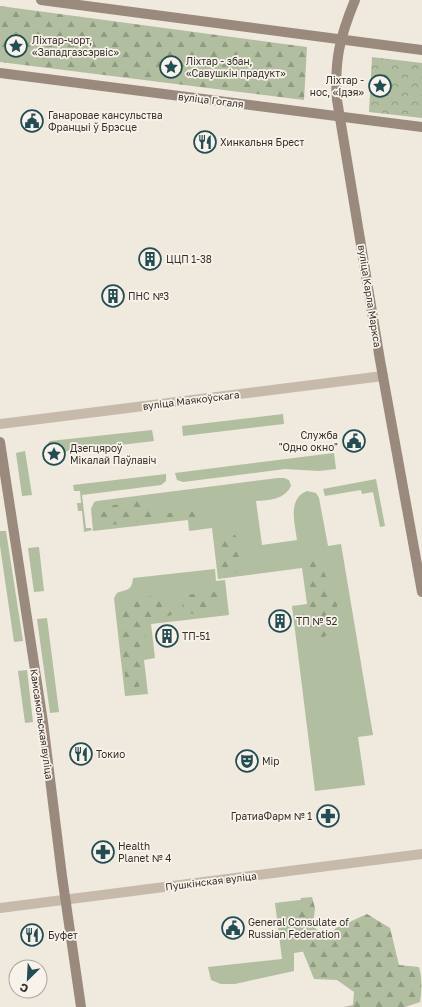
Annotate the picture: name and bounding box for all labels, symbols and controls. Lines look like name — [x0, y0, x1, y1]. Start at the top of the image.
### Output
place icon: Ліхтар-чорт, «Западгазсэрвіс» — [3, 33, 29, 59]
place label: Ліхтар-чорт, «Западгазсэрвіс» — [32, 34, 119, 58]
place icon: Ліхтар - збан, «Савушкін прадукт» — [158, 54, 184, 80]
place label: Ліхтар - збан, «Савушкін прадукт» — [186, 55, 286, 79]
place icon: Ліхтар - нос, «Ідэя» — [367, 73, 393, 99]
place label: Ліхтар - нос, «Ідэя» — [310, 74, 364, 98]
street label: вуліца Гогаля — [178, 90, 244, 110]
public building icon: Ганаровае кансульства Францыі ў Брэсце — [19, 108, 45, 134]
place label: Ганаровае кансульства Францыі ў Брэсце — [48, 109, 163, 133]
restaurant icon: Хинкальня Брест — [192, 129, 218, 155]
place label: Хинкальня Брест — [220, 136, 305, 148]
street label: вуліца Карла Маркса — [356, 244, 384, 348]
building icon: ЦЦП 1-38 — [137, 246, 163, 272]
place label: ЦЦП 1-38 — [166, 253, 212, 265]
building icon: ПНС №3 — [100, 283, 126, 309]
place label: ПНС №3 — [128, 290, 169, 302]
street label: вуліца Маякоўскага — [142, 388, 240, 412]
public building icon: Служба "Одно окно" — [341, 428, 367, 454]
place label: Служба "Одно окно" — [279, 429, 338, 453]
place icon: Дзегцяроў Мікалай Паўлавіч — [41, 441, 67, 467]
place label: Дзегцяроў Мікалай Паўлавіч — [70, 442, 156, 466]
building icon: ТП № 52 — [267, 608, 293, 634]
place label: ТП № 52 — [296, 615, 337, 627]
building icon: ТП-51 — [154, 623, 180, 649]
place label: ТП-51 — [182, 630, 210, 642]
street label: Камсамольская вуліца — [28, 668, 56, 780]
restaurant icon: Токио — [68, 741, 94, 767]
place label: Токио — [96, 748, 125, 760]
theatre icon: Мір — [234, 748, 260, 774]
place label: Мір — [262, 755, 279, 767]
pharmacy icon: ГратиаФарм № 1 — [315, 803, 341, 829]
place label: ГратиаФарм № 1 — [231, 810, 312, 822]
pharmacy icon: Health Planet № 4 — [90, 839, 116, 865]
place label: Health Planet № 4 — [118, 840, 171, 864]
street label: Пушкінская вуліца — [165, 869, 257, 893]
public building icon: General Consulate of Russian Federation — [220, 915, 246, 941]
place label: General Consulate of Russian Federation — [248, 916, 349, 940]
restaurant icon: Буфет — [19, 922, 45, 948]
place label: Буфет — [48, 929, 78, 941]
north arrow — [8, 959, 48, 999]
text: С — [17, 981, 30, 996]

